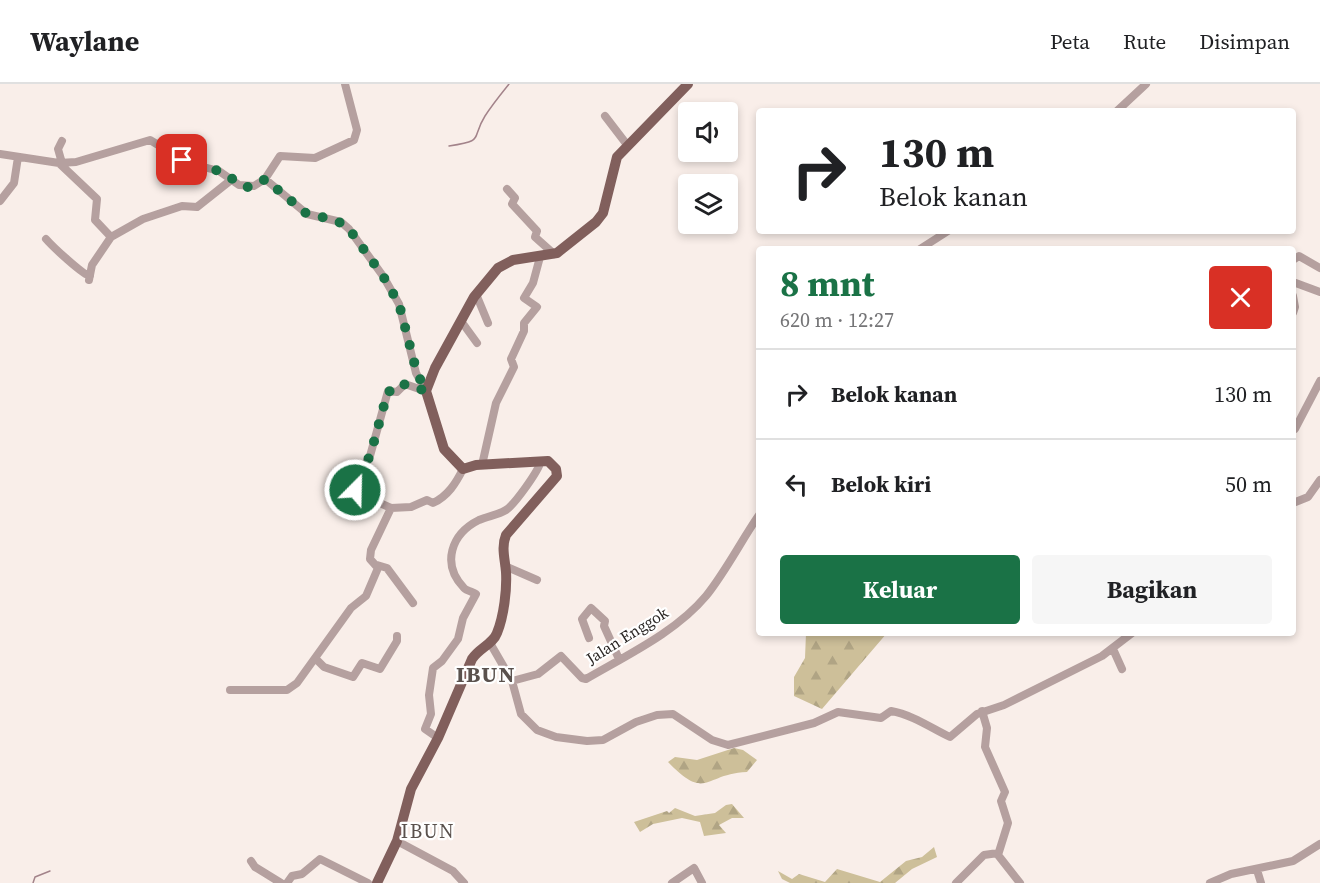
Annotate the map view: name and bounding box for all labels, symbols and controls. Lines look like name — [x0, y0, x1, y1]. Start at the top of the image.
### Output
text: Waylane — [30, 22, 139, 60]
text: Peta — [1050, 27, 1090, 56]
text: Rute — [1123, 27, 1166, 56]
text: Disimpan — [1199, 27, 1290, 56]
map controls — [678, 102, 738, 234]
button: sound — [678, 102, 738, 162]
text: 130 m — [879, 123, 994, 181]
icon: right — [780, 132, 858, 210]
pin — [156, 134, 207, 185]
icon: arrive — [165, 143, 198, 176]
button: layers — [678, 174, 738, 234]
text: Belok kanan — [879, 178, 1028, 215]
text: 8 mnt — [780, 259, 875, 308]
button: close — [1209, 266, 1272, 329]
text: 620 m · 12:27 — [780, 306, 894, 334]
icon: right — [780, 378, 813, 411]
text: Belok kanan — [831, 379, 957, 409]
text: 130 m — [1214, 379, 1272, 409]
position arrow — [323, 458, 387, 522]
icon: left — [780, 468, 813, 501]
text: Belok kiri — [831, 469, 931, 499]
text: 50 m — [1225, 469, 1272, 499]
button: Keluar — [780, 555, 1020, 624]
button: Bagikan — [1032, 555, 1272, 624]
street label: Jalan Enggok — [581, 601, 672, 669]
district label: IBUN — [456, 659, 516, 689]
district label: IBUN — [401, 817, 455, 845]

